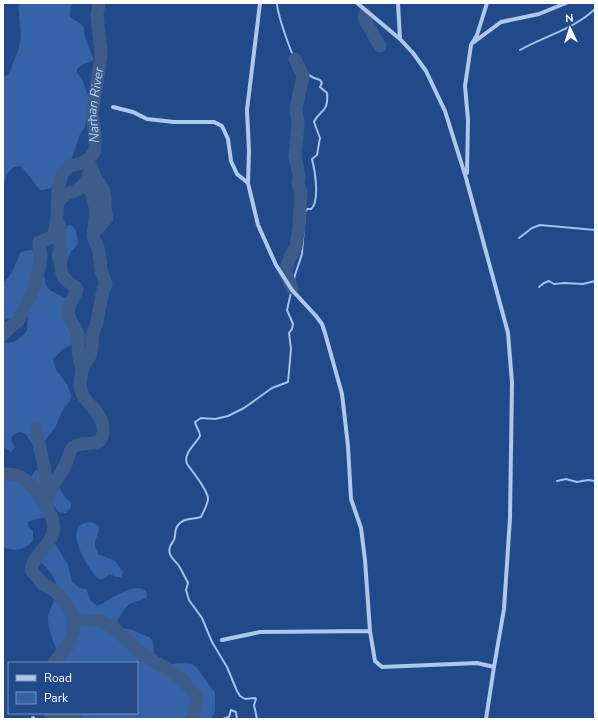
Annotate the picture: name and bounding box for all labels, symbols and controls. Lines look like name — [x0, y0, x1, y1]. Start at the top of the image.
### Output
north arrow — [550, 8, 590, 48]
text: N — [565, 11, 574, 26]
water label: Narhan River — [83, 66, 108, 143]
legend — [8, 662, 138, 714]
text: Road — [44, 670, 72, 686]
text: Park — [44, 690, 69, 706]

